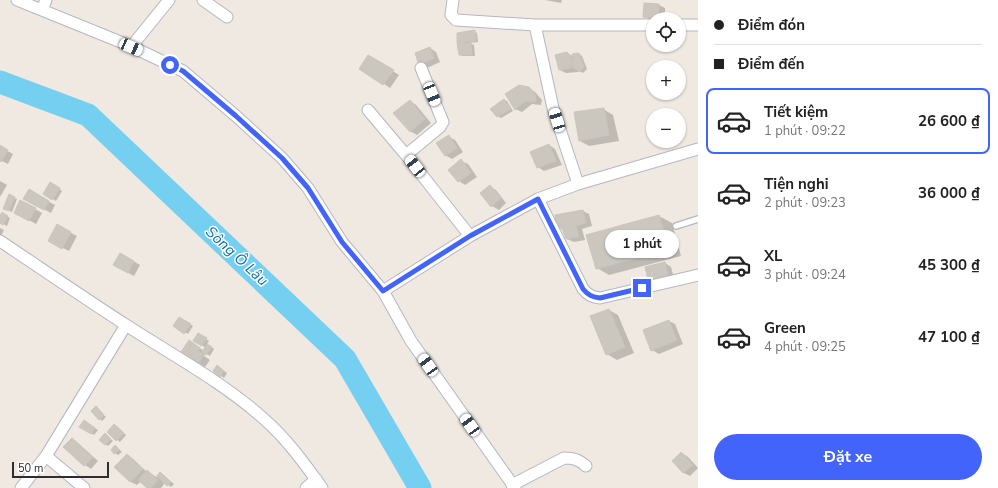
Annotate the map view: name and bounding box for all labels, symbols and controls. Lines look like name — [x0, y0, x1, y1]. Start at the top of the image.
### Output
map controls — [646, 12, 686, 148]
button: locate — [646, 12, 686, 52]
text: Điểm đón — [738, 15, 805, 35]
car — [118, 37, 144, 57]
text: Điểm đến — [738, 54, 805, 74]
route start — [161, 56, 179, 74]
button: + — [646, 60, 686, 100]
car — [422, 81, 442, 107]
text: Tiết kiệm — [764, 102, 828, 122]
icon: car — [716, 103, 752, 139]
car — [548, 107, 566, 133]
button: − — [646, 108, 686, 148]
text: 26 600 ₫ — [918, 111, 980, 131]
text: 1 phút · 09:22 — [764, 122, 846, 140]
car — [403, 153, 427, 179]
text: Tiện nghi — [764, 174, 829, 194]
icon: car — [716, 175, 752, 211]
text: 36 000 ₫ — [918, 183, 980, 203]
text: 2 phút · 09:23 — [764, 194, 846, 212]
water label: Sông Ô Lâu — [201, 221, 273, 290]
callout: 1 phút — [605, 230, 679, 258]
text: 1 phút — [622, 235, 662, 253]
text: XL — [764, 246, 783, 266]
icon: car — [716, 247, 752, 283]
text: 45 300 ₫ — [918, 255, 980, 275]
text: 3 phút · 09:24 — [764, 266, 846, 284]
route end — [633, 279, 651, 297]
text: Green — [764, 318, 806, 338]
icon: car — [716, 319, 752, 355]
text: 47 100 ₫ — [918, 327, 980, 347]
text: 4 phút · 09:25 — [764, 338, 846, 356]
car — [416, 352, 440, 378]
car — [458, 412, 482, 438]
button: Đặt xe — [714, 434, 982, 480]
scale bar — [12, 460, 109, 479]
text: 50 m — [18, 461, 43, 476]

